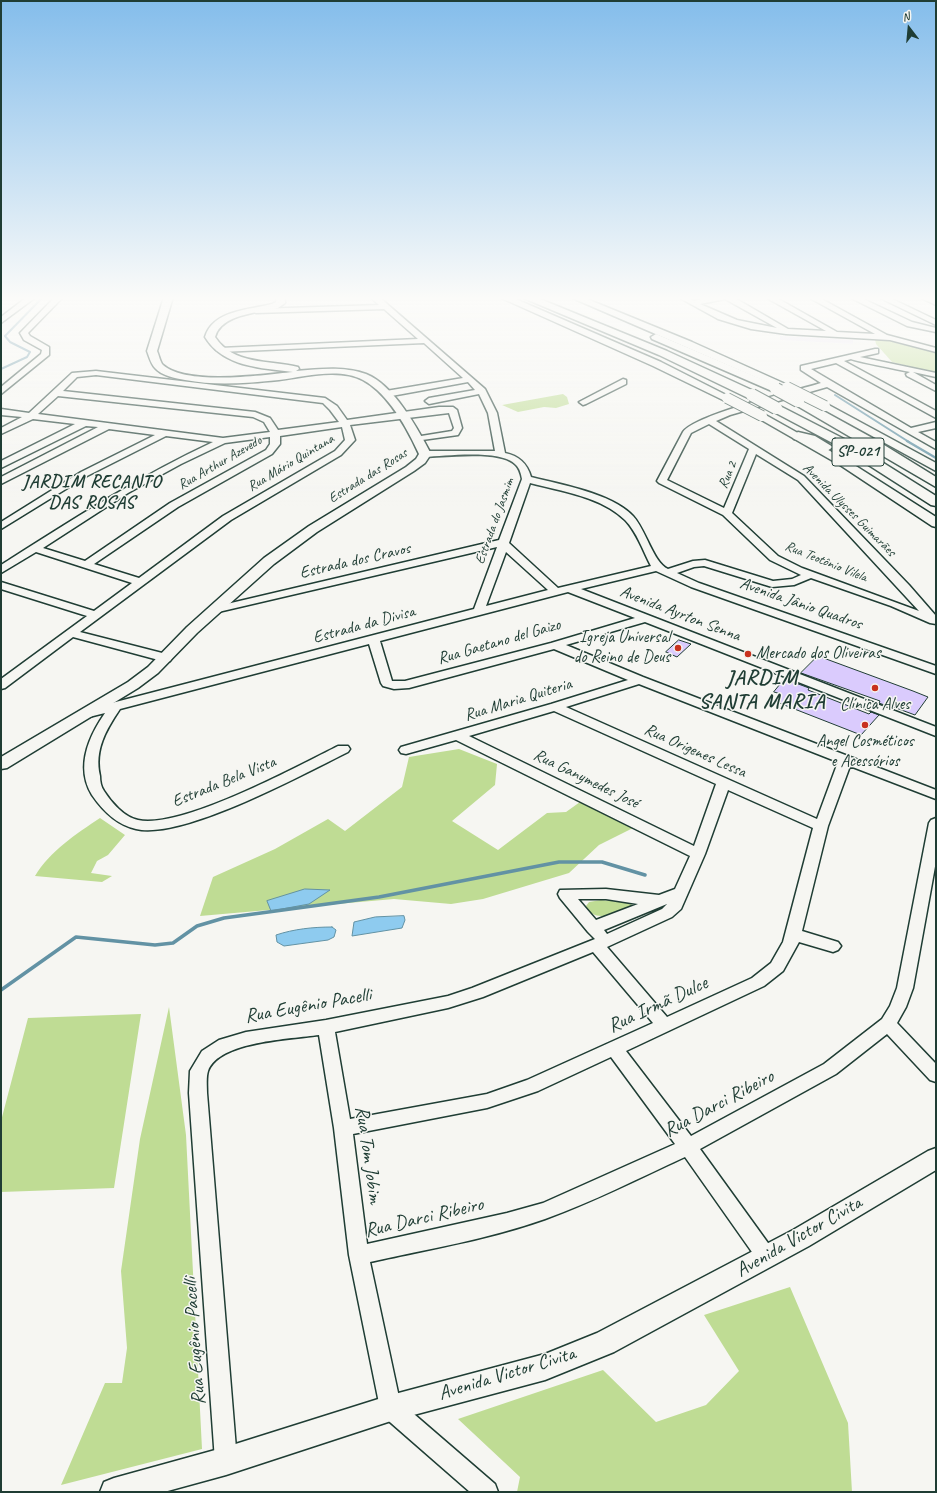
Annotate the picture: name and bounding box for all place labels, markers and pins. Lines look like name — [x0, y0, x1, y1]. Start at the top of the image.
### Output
place label: Igreja Universal do Reino de Deus — [574, 628, 670, 668]
marker: Igreja Universal do Reino de Deus — [673, 643, 683, 653]
place label: Mercado dos Oliveiras — [756, 644, 881, 664]
marker: Mercado dos Oliveiras — [743, 649, 753, 659]
marker: Clínica Alves — [870, 683, 880, 693]
place label: Clínica Alves — [840, 695, 910, 715]
marker: Angel Cosméticos e Acessórios — [860, 720, 870, 730]
place label: Angel Cosméticos e Acessórios — [817, 732, 913, 772]

